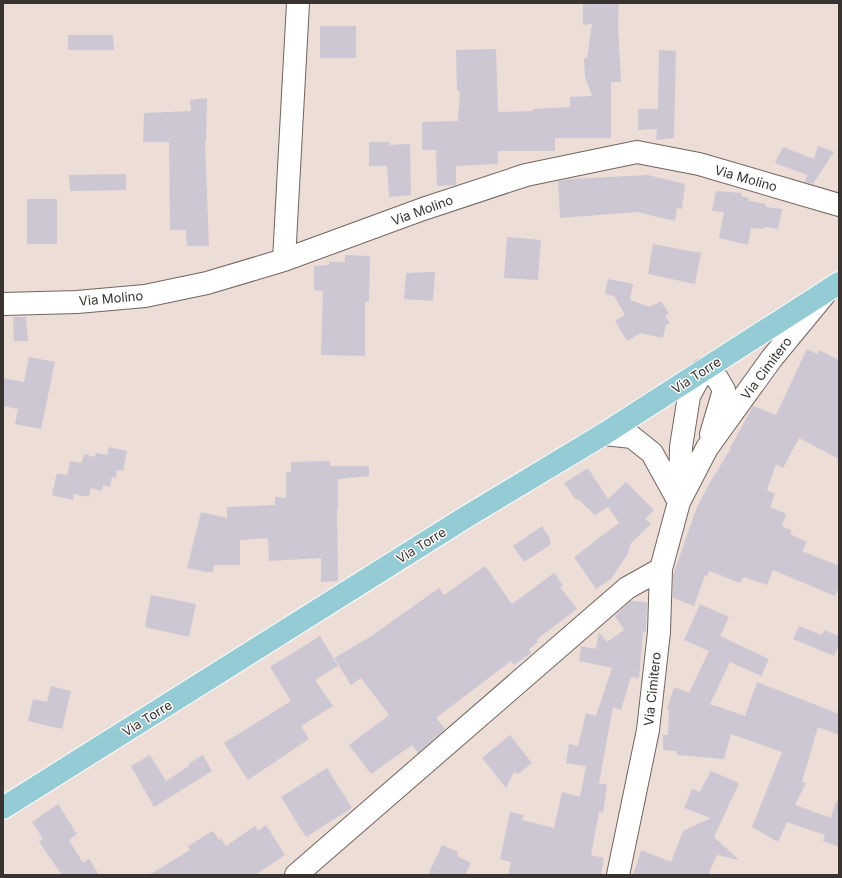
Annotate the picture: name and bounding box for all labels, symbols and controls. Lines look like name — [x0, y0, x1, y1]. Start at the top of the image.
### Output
street label: Via Molino — [713, 161, 779, 195]
street label: Via Molino — [389, 191, 455, 229]
street label: Via Molino — [78, 287, 144, 309]
street label: Via Cimitero — [737, 333, 795, 403]
street label: Via Torre — [668, 353, 724, 397]
street label: Via Torre — [393, 523, 449, 567]
street label: Via Cimitero — [640, 651, 664, 727]
street label: Via Torre — [119, 696, 175, 740]

